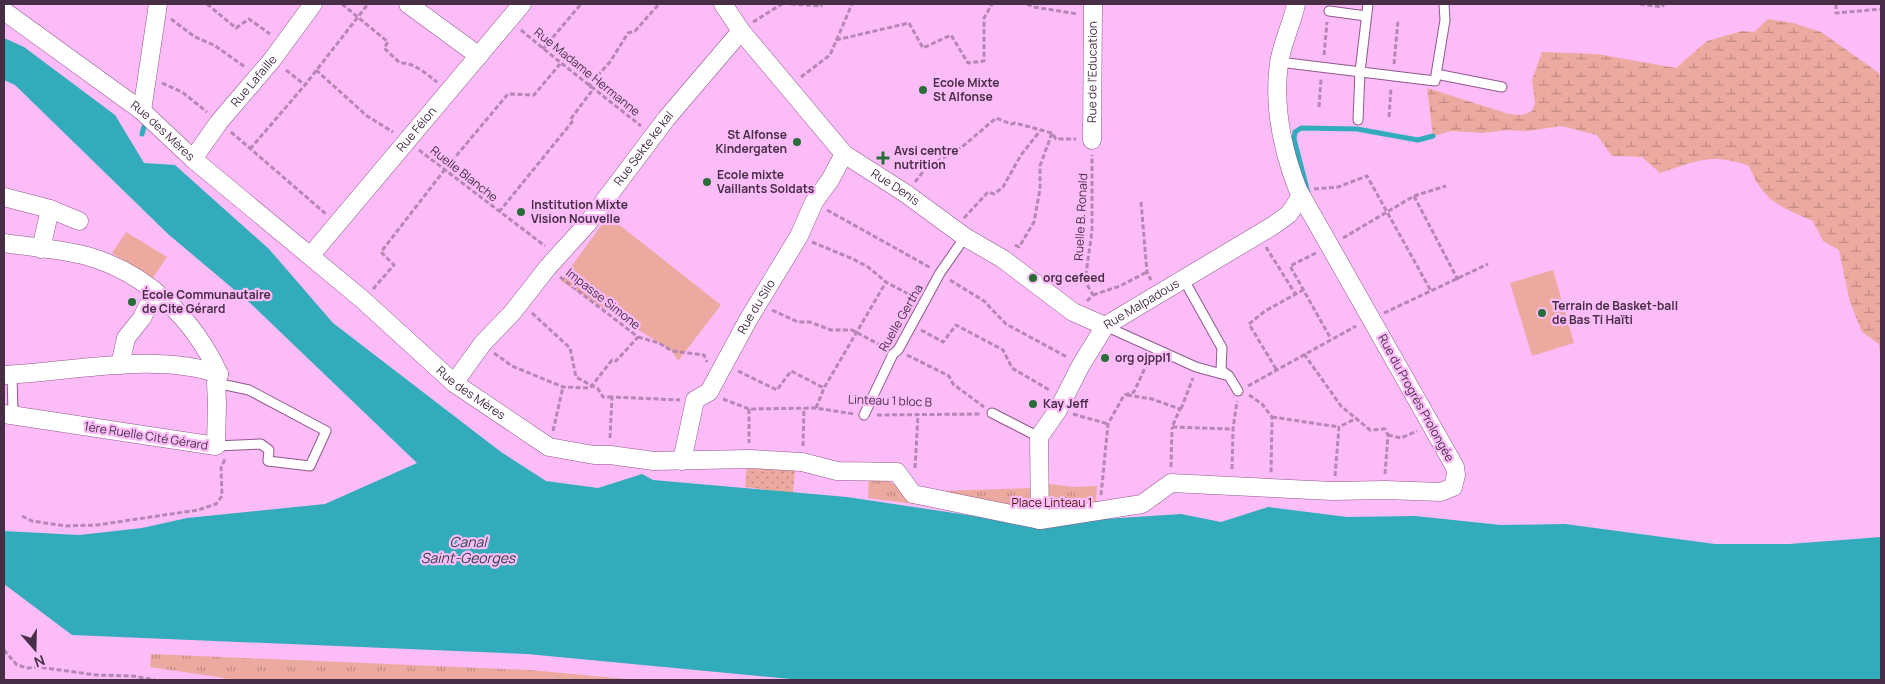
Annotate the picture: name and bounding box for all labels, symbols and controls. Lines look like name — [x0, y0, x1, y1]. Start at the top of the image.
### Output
street label: Rue de l'Education — [1083, 21, 1101, 123]
street label: Rue Madame Hermanne — [531, 24, 644, 120]
street label: Rue Lafaille — [227, 52, 281, 110]
place label: Ecole Mixte St Alfonse — [933, 74, 1000, 105]
marker: Ecole Mixte St Alfonse — [917, 84, 929, 96]
street label: Rue des Mères — [127, 97, 199, 164]
street label: Rue Félon — [392, 103, 440, 155]
street label: Rue Sekte ke kal — [610, 107, 677, 189]
place label: St Alfonse Kindergaten — [716, 126, 787, 157]
marker: St Alfonse Kindergaten — [791, 136, 803, 148]
street label: Ruelle Blanche — [427, 142, 502, 205]
place label: Avsi centre nutrition — [894, 142, 959, 173]
marker: Avsi centre nutrition — [876, 151, 890, 165]
street label: Rue Denis — [868, 164, 924, 209]
place label: Ecole mixte Vaillants Soldats — [717, 166, 815, 197]
street label: Ruelle B. Ronald — [1070, 173, 1091, 261]
marker: Ecole mixte Vaillants Soldats — [701, 176, 713, 188]
place label: Institution Mixte Vision Nouvelle — [531, 196, 628, 227]
marker: Institution Mixte Vision Nouvelle — [515, 206, 527, 218]
street label: Impasse Simone — [562, 264, 644, 333]
place label: org cefeed — [1043, 269, 1105, 286]
marker: org cefeed — [1027, 272, 1039, 284]
street label: Rue Malpadous — [1100, 275, 1182, 333]
street label: Rue du Silo — [733, 276, 779, 337]
street label: Ruelle Gertha — [874, 281, 927, 355]
place label: École Communautaire de Cite Gérard — [142, 286, 271, 317]
marker: École Communautaire de Cite Gérard — [126, 296, 138, 308]
place label: Terrain de Basket-ball de Bas Ti Haïti — [1552, 297, 1678, 328]
marker: Terrain de Basket-ball de Bas Ti Haïti — [1536, 307, 1548, 319]
street label: Rue du Progrès Prolongée — [1374, 331, 1459, 464]
place label: org ojppl1 — [1115, 349, 1171, 366]
marker: org ojppl1 — [1099, 352, 1111, 364]
street label: Rue des Mères — [433, 362, 509, 423]
street label: Linteau 1 bloc B — [848, 391, 932, 410]
place label: Kay Jeff — [1043, 395, 1089, 412]
marker: Kay Jeff — [1027, 398, 1039, 410]
street label: 1ère Ruelle Cité Gérard — [83, 417, 209, 454]
park label: Place Linteau 1 — [1012, 494, 1092, 511]
water label: Canal Saint-Georges — [421, 532, 517, 567]
north arrow — [10, 624, 60, 674]
text: N — [32, 651, 48, 672]

